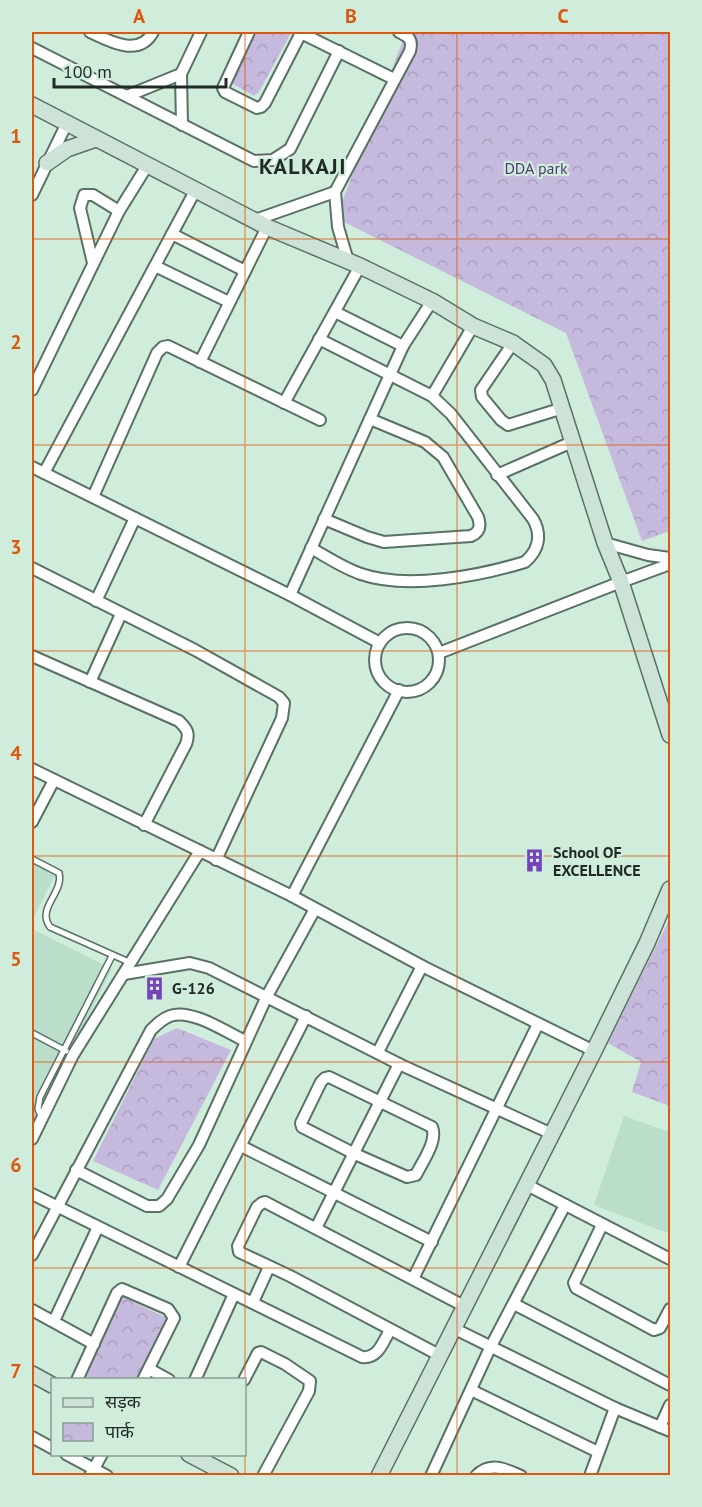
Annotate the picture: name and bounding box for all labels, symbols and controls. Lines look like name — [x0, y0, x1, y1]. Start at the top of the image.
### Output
text: A — [133, 3, 146, 29]
text: B — [345, 3, 357, 29]
text: C — [557, 3, 569, 29]
scale bar — [54, 51, 226, 89]
text: 100 m — [63, 60, 112, 83]
text: 1 — [10, 123, 22, 149]
district label: KALKAJI — [259, 152, 347, 180]
park label: DDA park — [504, 158, 568, 178]
text: 2 — [10, 329, 22, 355]
text: 3 — [10, 534, 22, 560]
text: 4 — [10, 740, 22, 766]
place label: School OF EXCELLENCE — [553, 842, 641, 880]
building icon: School OF EXCELLENCE — [522, 848, 548, 874]
text: 5 — [10, 946, 22, 972]
building icon: G-126 — [141, 975, 167, 1001]
place label: G-126 — [172, 978, 215, 998]
text: 6 — [10, 1152, 22, 1178]
text: 7 — [10, 1358, 22, 1384]
legend — [51, 1378, 246, 1456]
text: सड़क — [105, 1390, 142, 1413]
text: पार्क — [105, 1420, 135, 1443]

